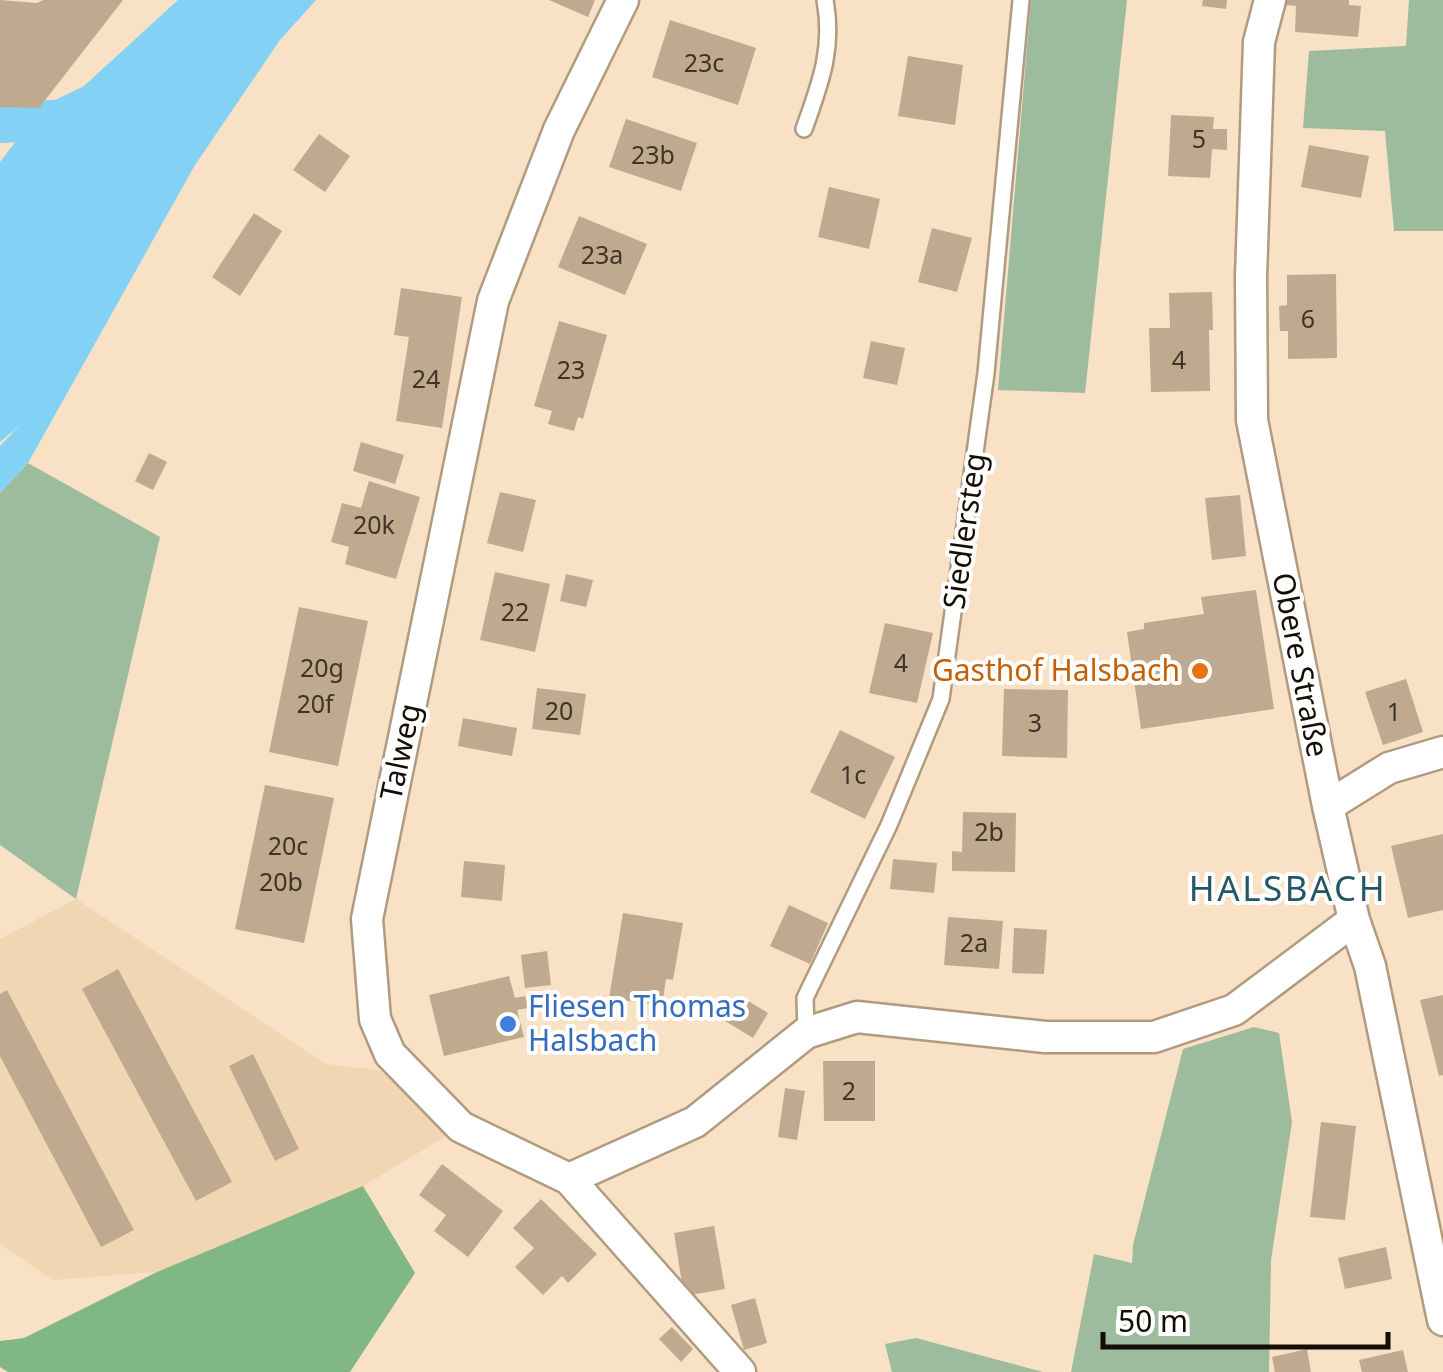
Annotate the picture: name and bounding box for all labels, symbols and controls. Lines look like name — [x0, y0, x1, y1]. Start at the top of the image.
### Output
house number: 23c — [684, 45, 724, 79]
house number: 5 — [1192, 121, 1206, 155]
house number: 23b — [631, 137, 675, 171]
house number: 23a — [581, 237, 623, 271]
house number: 6 — [1301, 301, 1315, 335]
house number: 4 — [1172, 342, 1186, 376]
house number: 23 — [557, 352, 585, 386]
house number: 24 — [412, 361, 440, 395]
street label: Siedlersteg — [932, 450, 995, 611]
house number: 20k — [353, 507, 396, 541]
street label: Obere Straße — [1263, 569, 1339, 760]
house number: 22 — [501, 594, 529, 628]
house number: 4 — [894, 645, 908, 679]
place label: Gasthof Halsbach — [932, 649, 1180, 690]
house number: 20g — [300, 650, 344, 684]
marker: Gasthof Halsbach — [1189, 660, 1211, 682]
house number: 20f — [296, 686, 335, 720]
house number: 20 — [545, 693, 573, 727]
house number: 1 — [1387, 694, 1401, 728]
street label: Talweg — [369, 700, 430, 804]
house number: 3 — [1028, 705, 1042, 739]
house number: 1c — [840, 757, 866, 791]
house number: 2b — [974, 814, 1004, 848]
house number: 20c — [268, 828, 308, 862]
house number: 20b — [259, 864, 303, 898]
district label: HALSBACH — [1189, 864, 1387, 911]
house number: 2a — [960, 925, 988, 959]
place label: Fliesen Thomas Halsbach — [528, 985, 746, 1060]
marker: Fliesen Thomas Halsbach — [497, 1013, 519, 1035]
house number: 2 — [842, 1073, 856, 1107]
scale bar — [1103, 1287, 1388, 1349]
text: 50 m — [1118, 1300, 1188, 1341]

